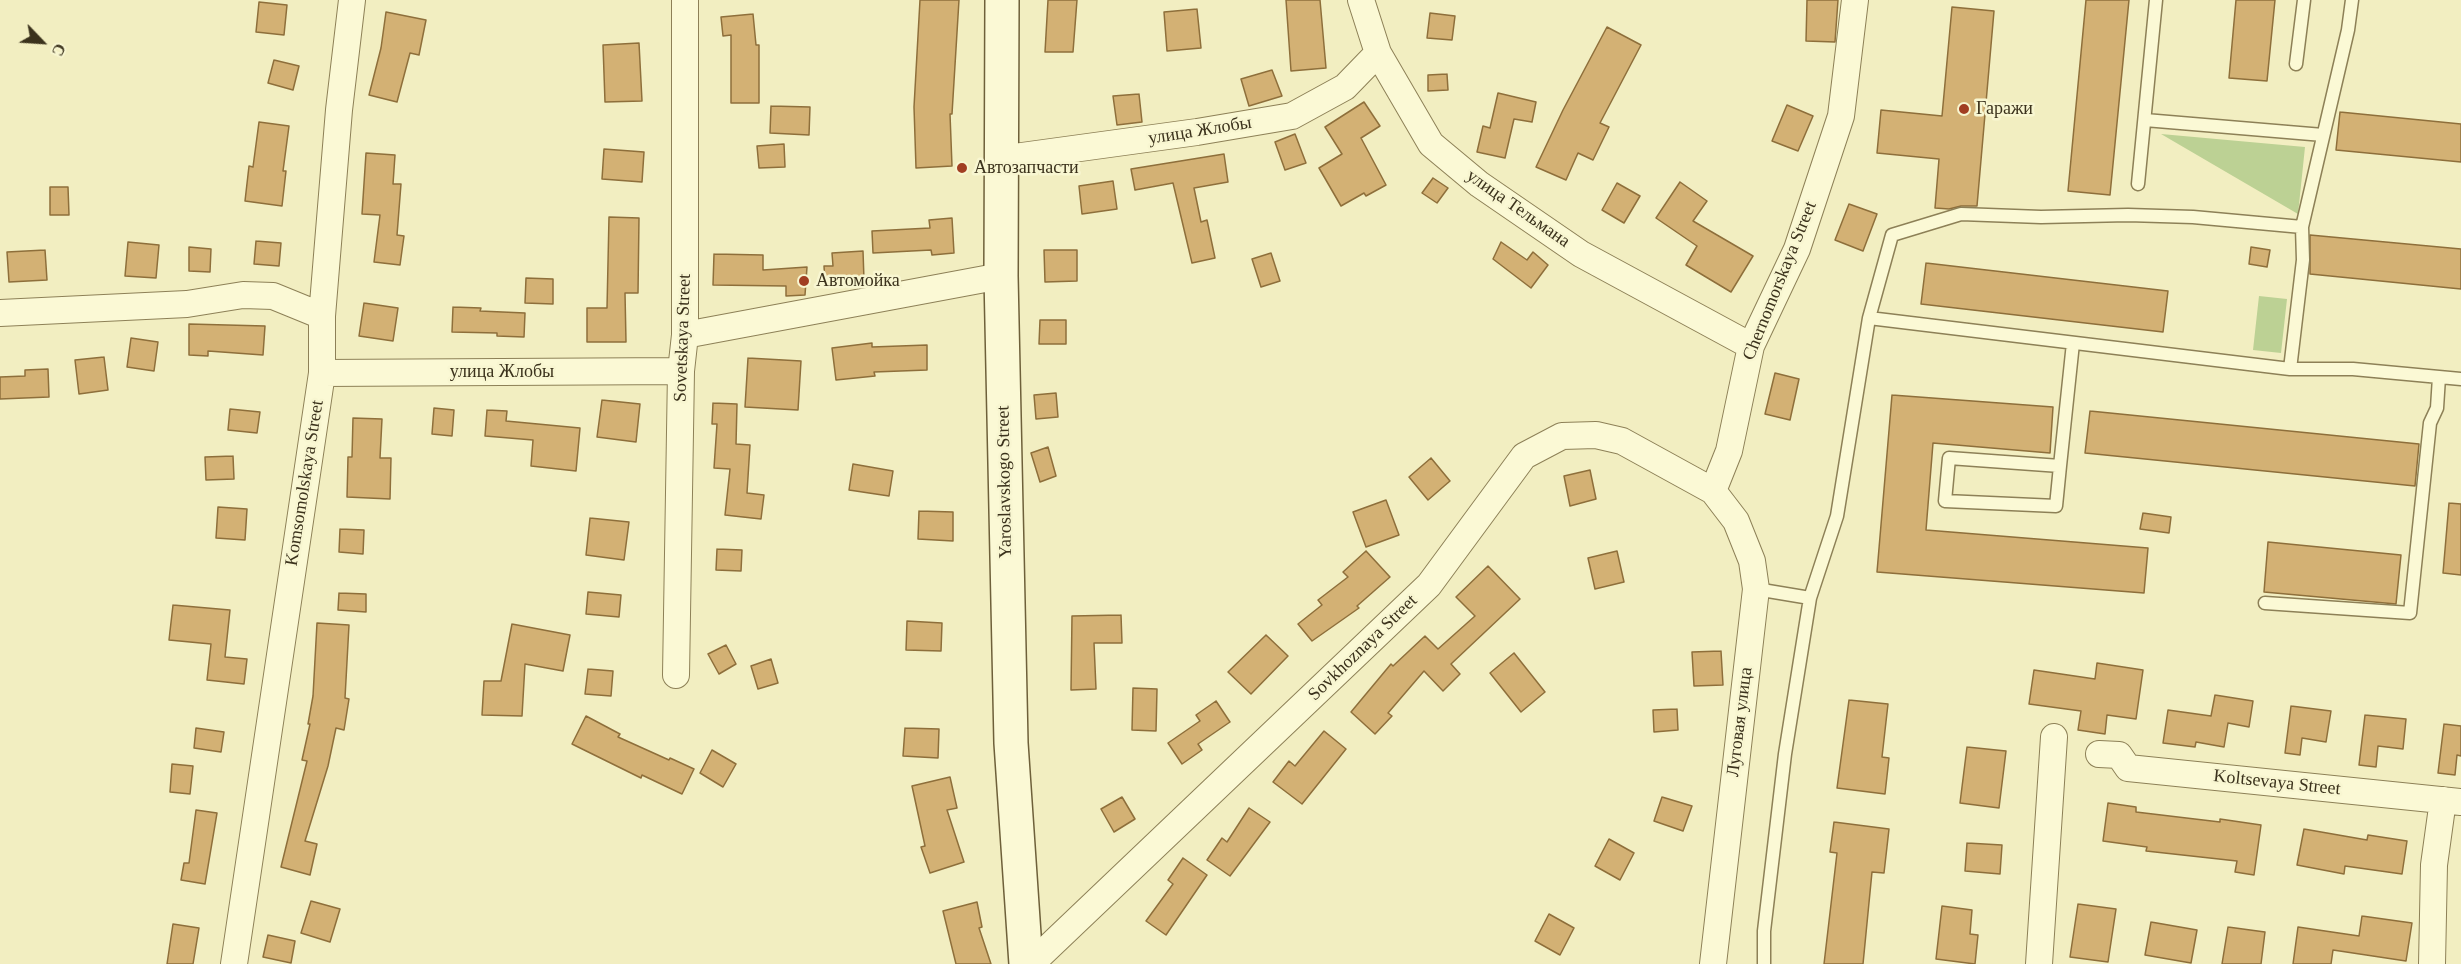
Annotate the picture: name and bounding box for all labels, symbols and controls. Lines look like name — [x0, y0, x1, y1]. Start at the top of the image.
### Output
north arrow — [12, 12, 72, 72]
text: С — [49, 41, 69, 59]
place label: Гаражи — [1976, 98, 2033, 120]
marker: Гаражи — [1957, 102, 1971, 116]
street label: улица Жлобы — [1147, 112, 1253, 150]
place label: Автозапчасти — [974, 157, 1079, 179]
marker: Автозапчасти — [955, 161, 969, 175]
street label: улица Тельмана — [1462, 165, 1574, 253]
street label: Chernomorskaya Street — [1738, 198, 1822, 364]
place label: Автомойка — [816, 270, 900, 292]
street label: Sovetskaya Street — [670, 273, 696, 403]
marker: Автомойка — [797, 274, 811, 288]
street label: улица Жлобы — [450, 361, 554, 383]
street label: Komsomolskaya Street — [281, 399, 329, 567]
street label: Yaroslavskogo Street — [993, 405, 1017, 559]
street label: Sovkhoznaya Street — [1304, 590, 1422, 706]
street label: Луговая улица — [1723, 666, 1757, 778]
street label: Koltsevaya Street — [2212, 766, 2342, 800]

